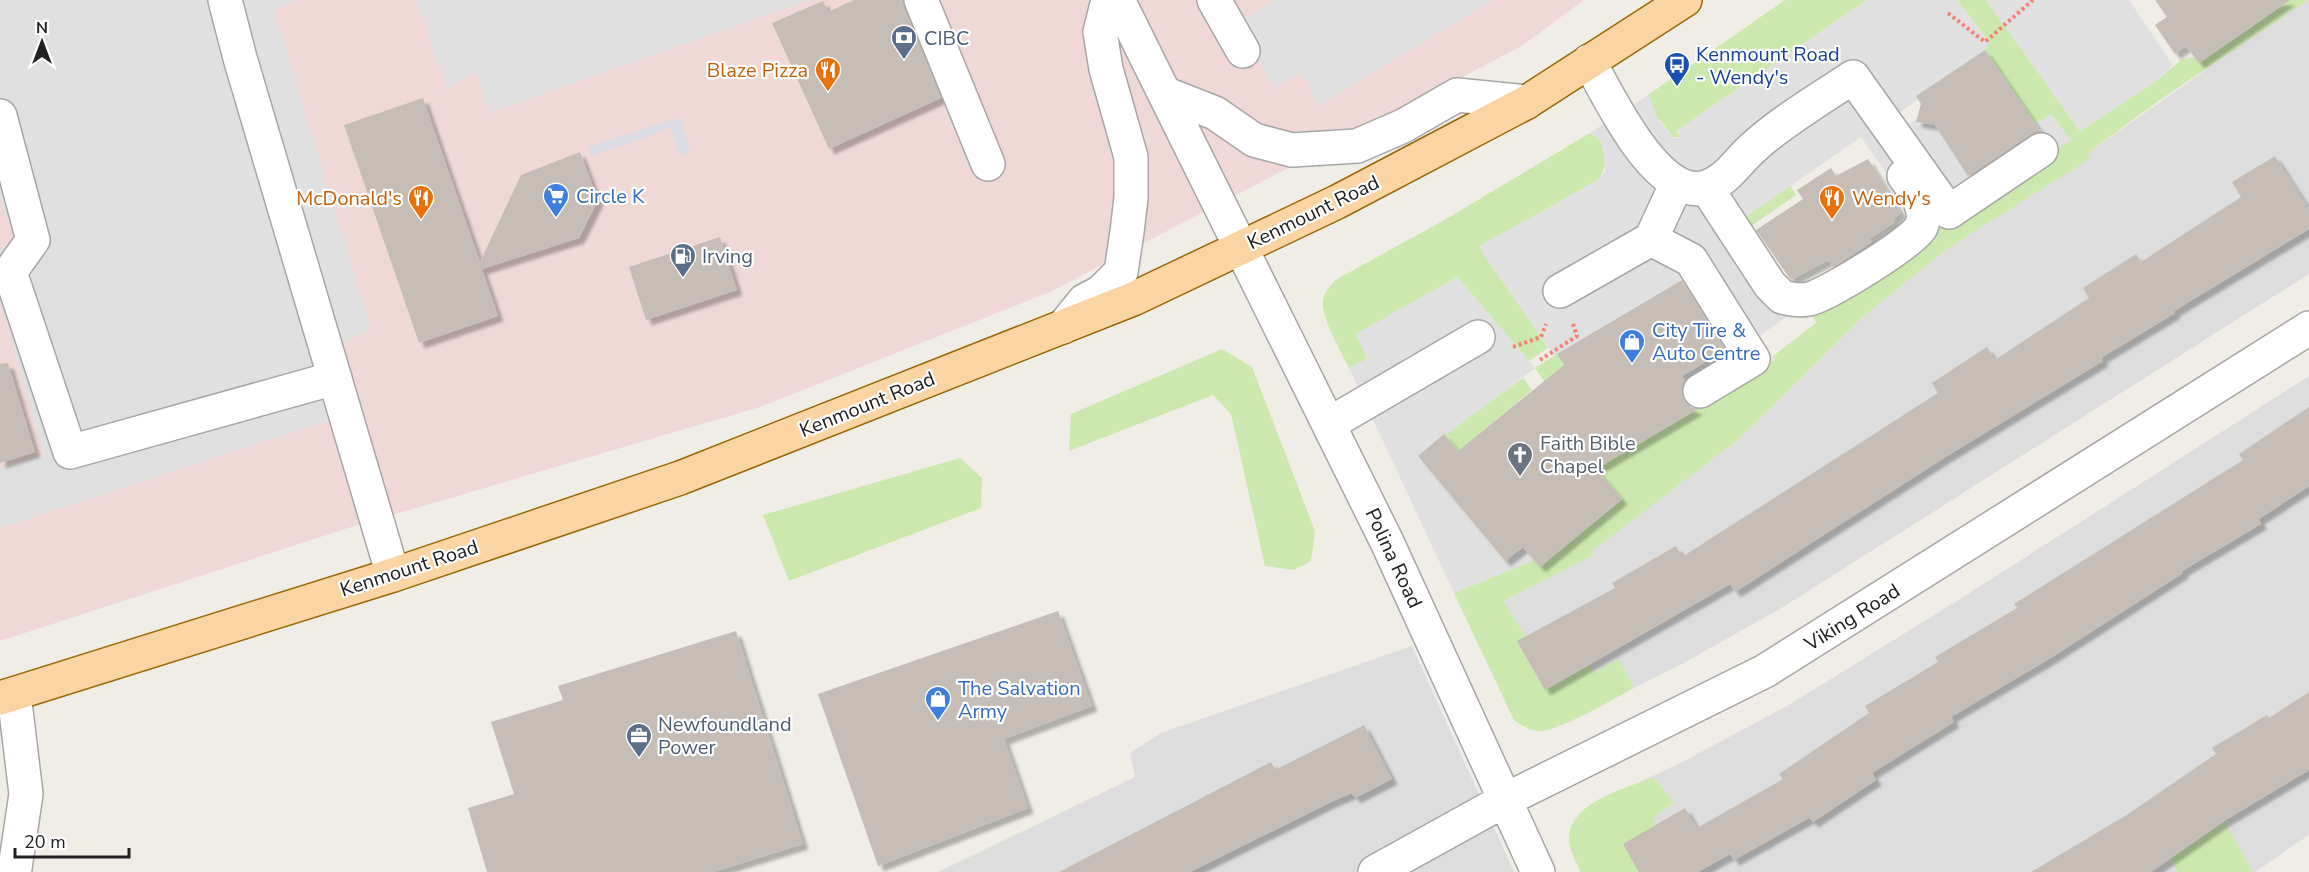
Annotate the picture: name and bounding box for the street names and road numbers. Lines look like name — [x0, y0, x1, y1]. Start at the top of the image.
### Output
street label: Kenmount Road — [1243, 169, 1384, 256]
street label: Kenmount Road — [795, 365, 939, 444]
street label: Polina Road — [1359, 504, 1429, 613]
street label: Kenmount Road — [337, 533, 482, 604]
street label: Viking Road — [1799, 577, 1905, 658]

